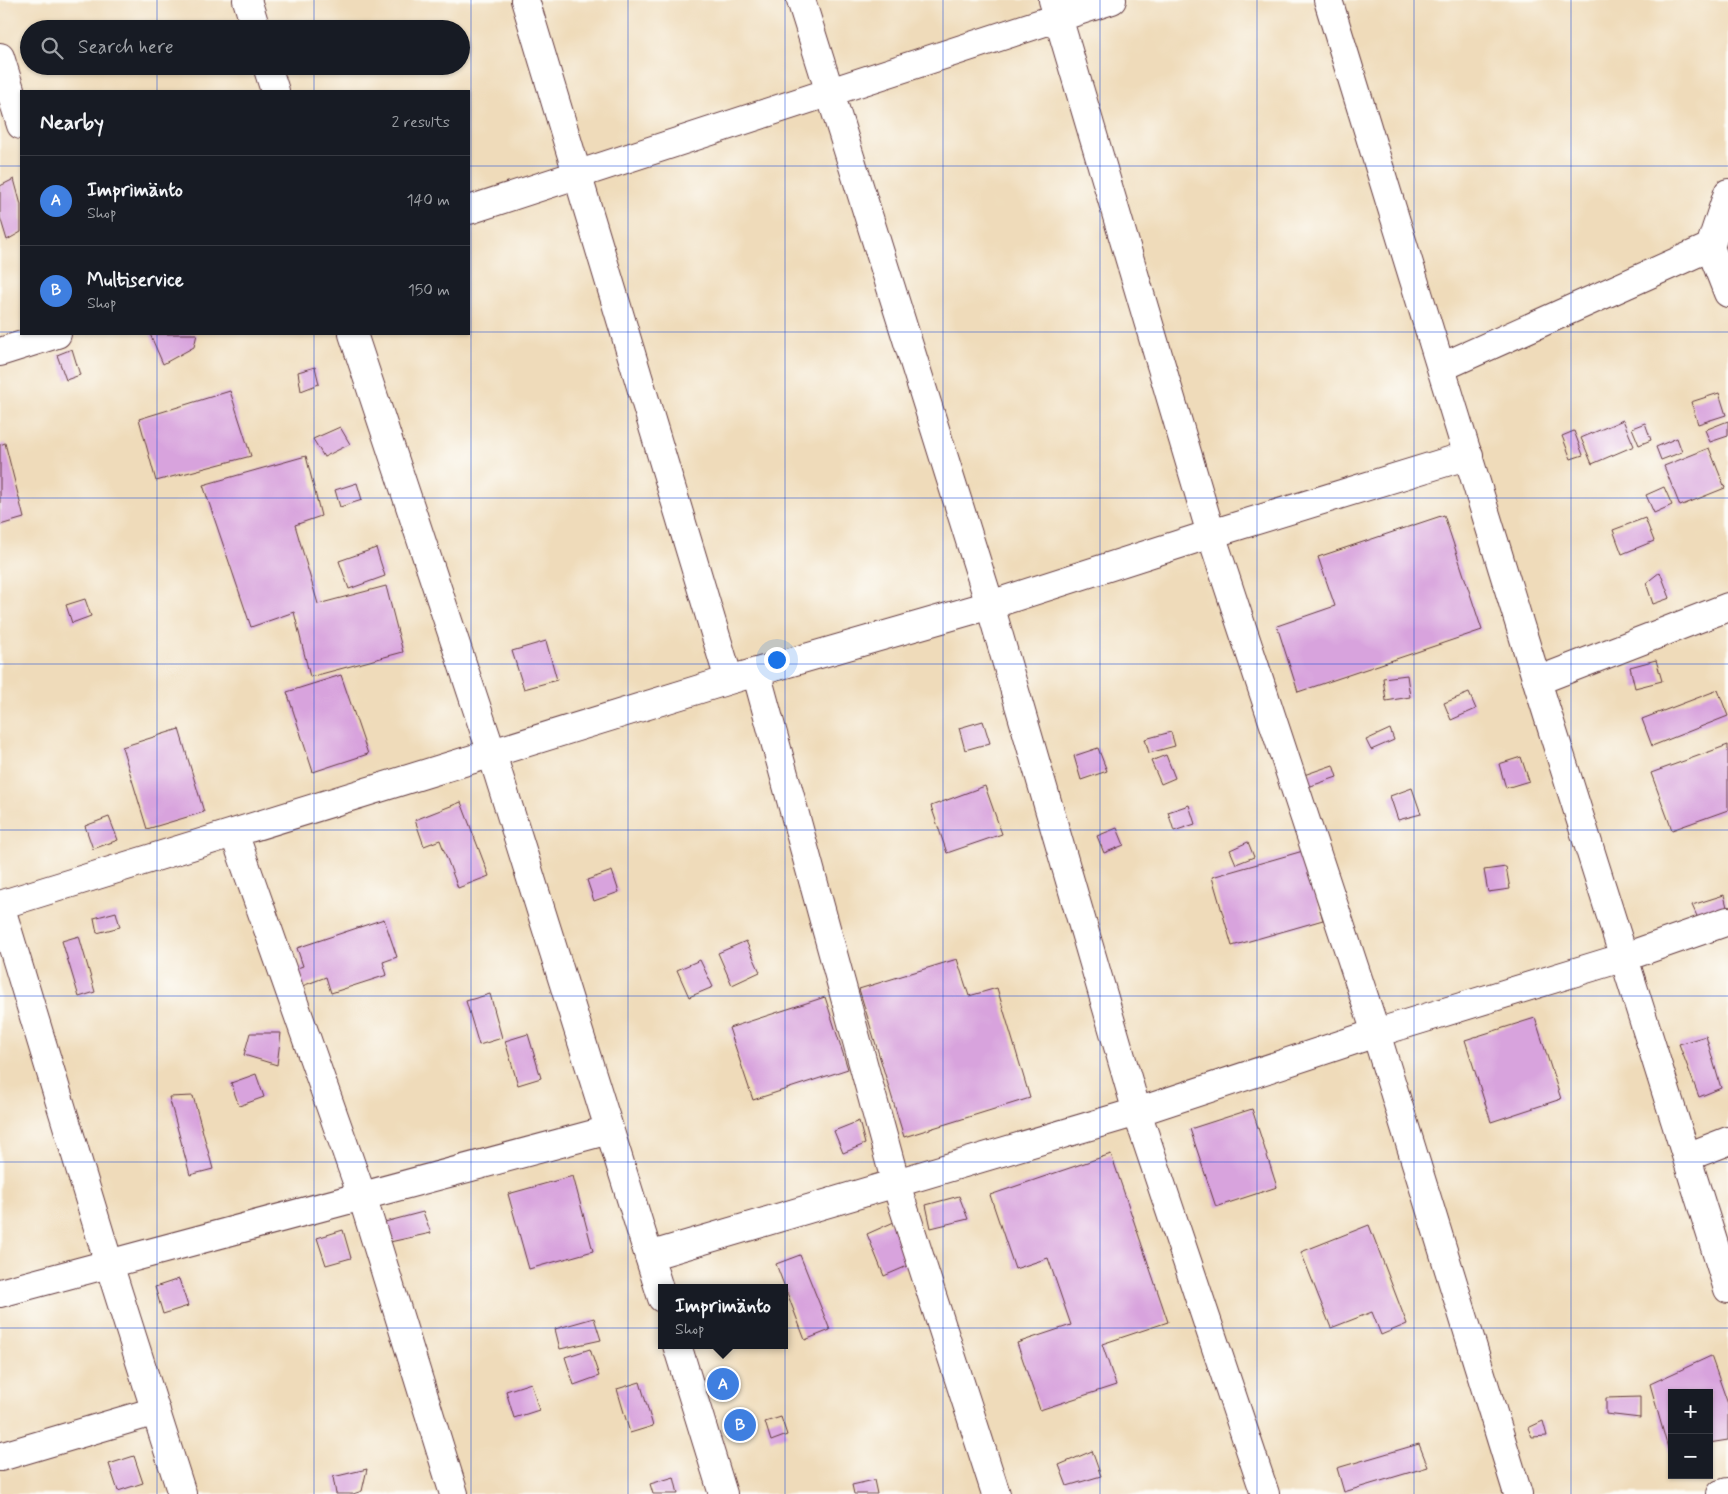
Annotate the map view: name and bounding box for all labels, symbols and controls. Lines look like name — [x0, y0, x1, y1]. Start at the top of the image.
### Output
search box — [20, 20, 470, 75]
icon: search — [38, 34, 66, 62]
text: Search here — [78, 35, 174, 60]
text: Nearby — [40, 109, 104, 137]
text: 2 results — [392, 112, 450, 133]
text: Imprimänto — [87, 178, 183, 203]
text: A — [51, 190, 61, 211]
text: 140 m — [406, 190, 450, 211]
text: Shop — [87, 203, 116, 224]
text: Multiservice — [87, 268, 184, 293]
text: B — [51, 280, 61, 301]
text: 150 m — [408, 280, 450, 301]
text: Shop — [87, 293, 116, 314]
your location — [764, 647, 790, 673]
popup — [658, 1284, 788, 1349]
text: Imprimänto — [675, 1294, 771, 1319]
text: Shop — [675, 1319, 704, 1340]
pin: A — [707, 1365, 739, 1403]
map controls — [1668, 1389, 1713, 1479]
button: + — [1668, 1389, 1713, 1434]
pin: B — [724, 1406, 756, 1444]
button: − — [1668, 1434, 1713, 1479]

